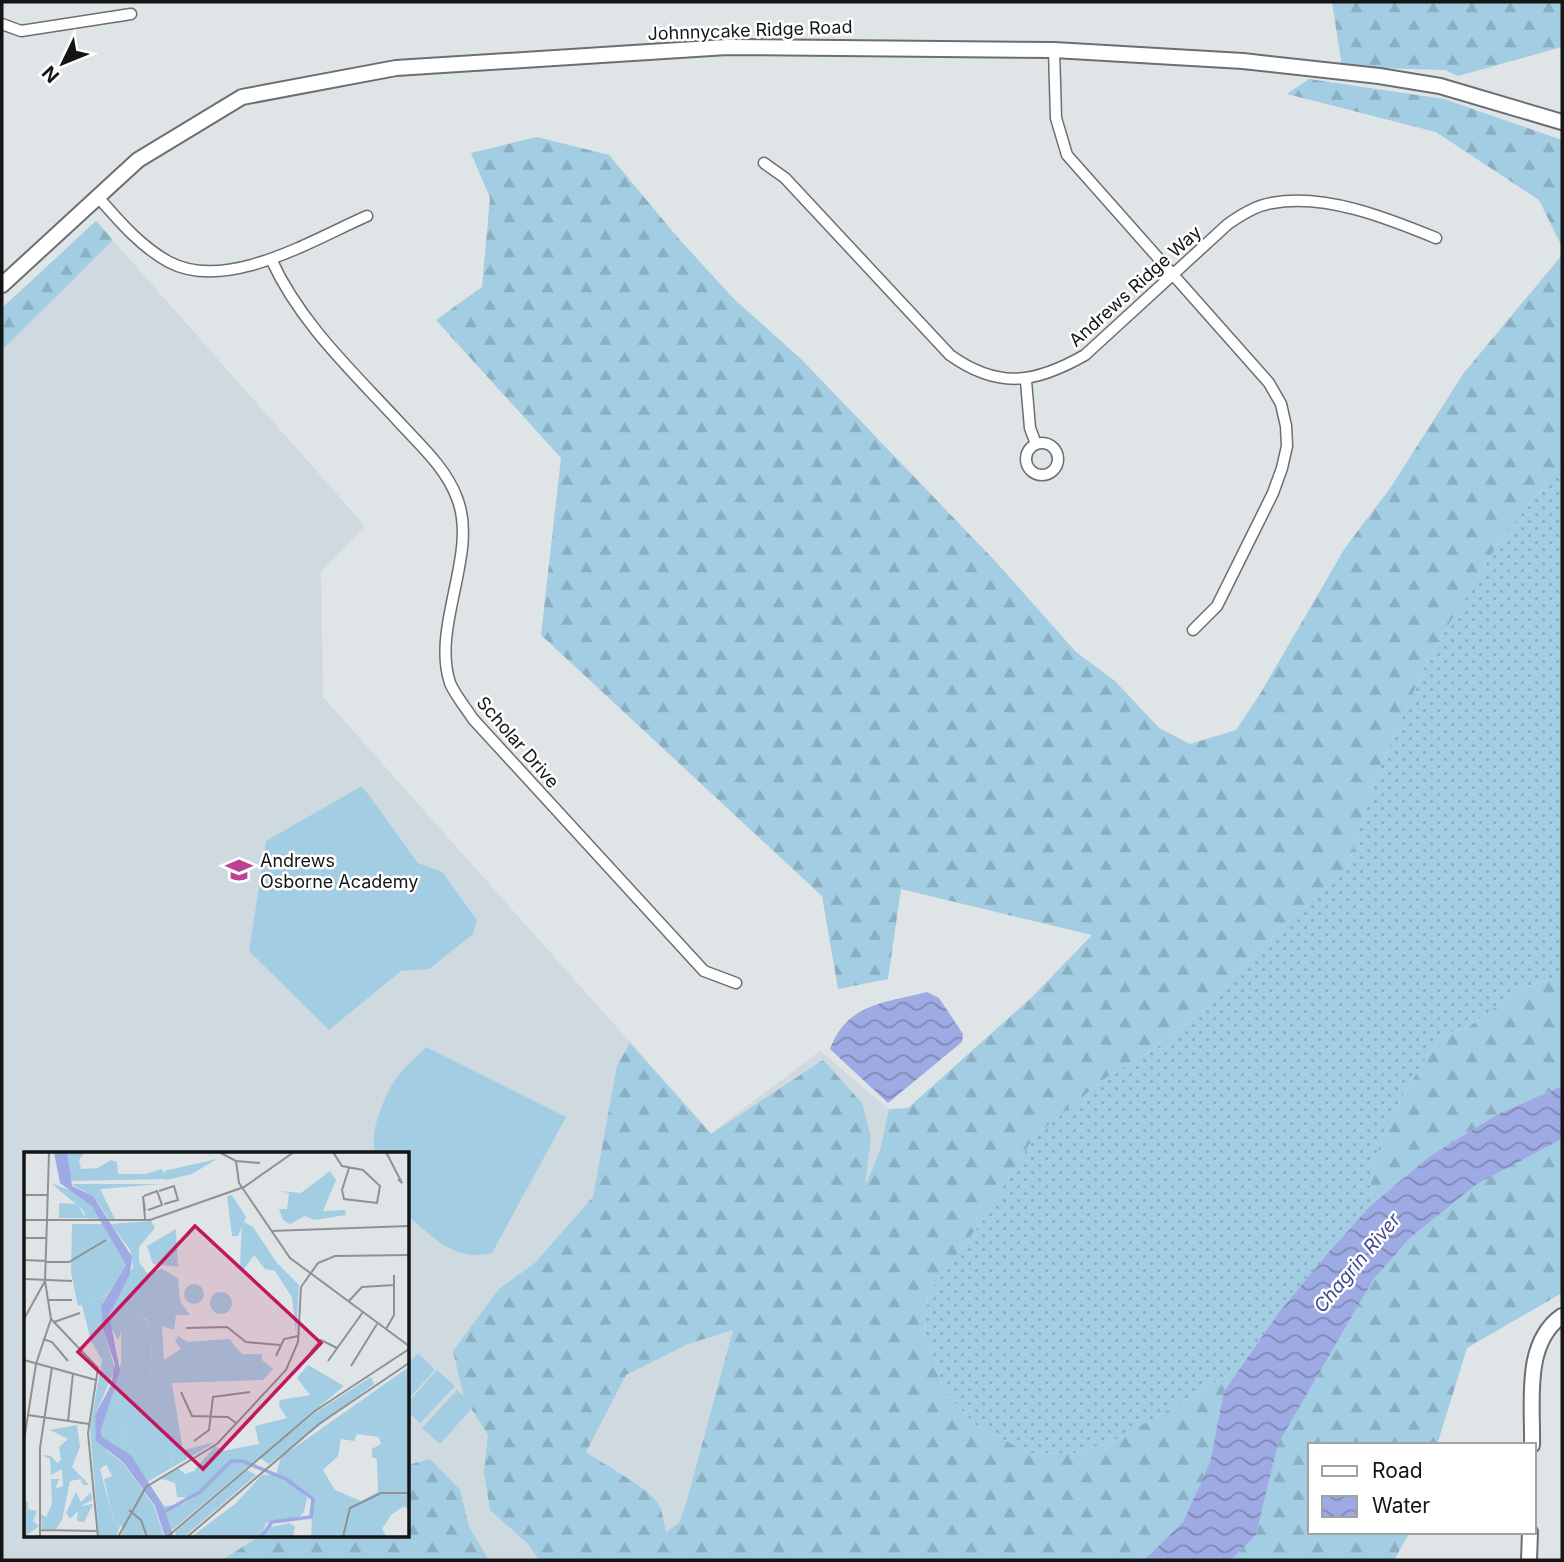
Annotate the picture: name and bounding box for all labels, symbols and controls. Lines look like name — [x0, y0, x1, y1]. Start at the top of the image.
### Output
street label: Johnnycake Ridge Road — [647, 16, 853, 44]
north arrow — [28, 28, 98, 98]
text: N — [38, 61, 64, 87]
street label: Andrews Ridge Way — [1065, 221, 1205, 351]
street label: Scholar Drive — [473, 692, 563, 792]
place label: Andrews Osborne Academy — [260, 850, 418, 892]
school or university icon: Andrews Osborne Academy — [224, 855, 254, 885]
inset map — [24, 1152, 410, 1538]
water label: Chagrin River — [1309, 1208, 1406, 1317]
legend — [1308, 1443, 1536, 1534]
text: Road — [1372, 1458, 1423, 1483]
text: Water — [1372, 1493, 1430, 1518]

